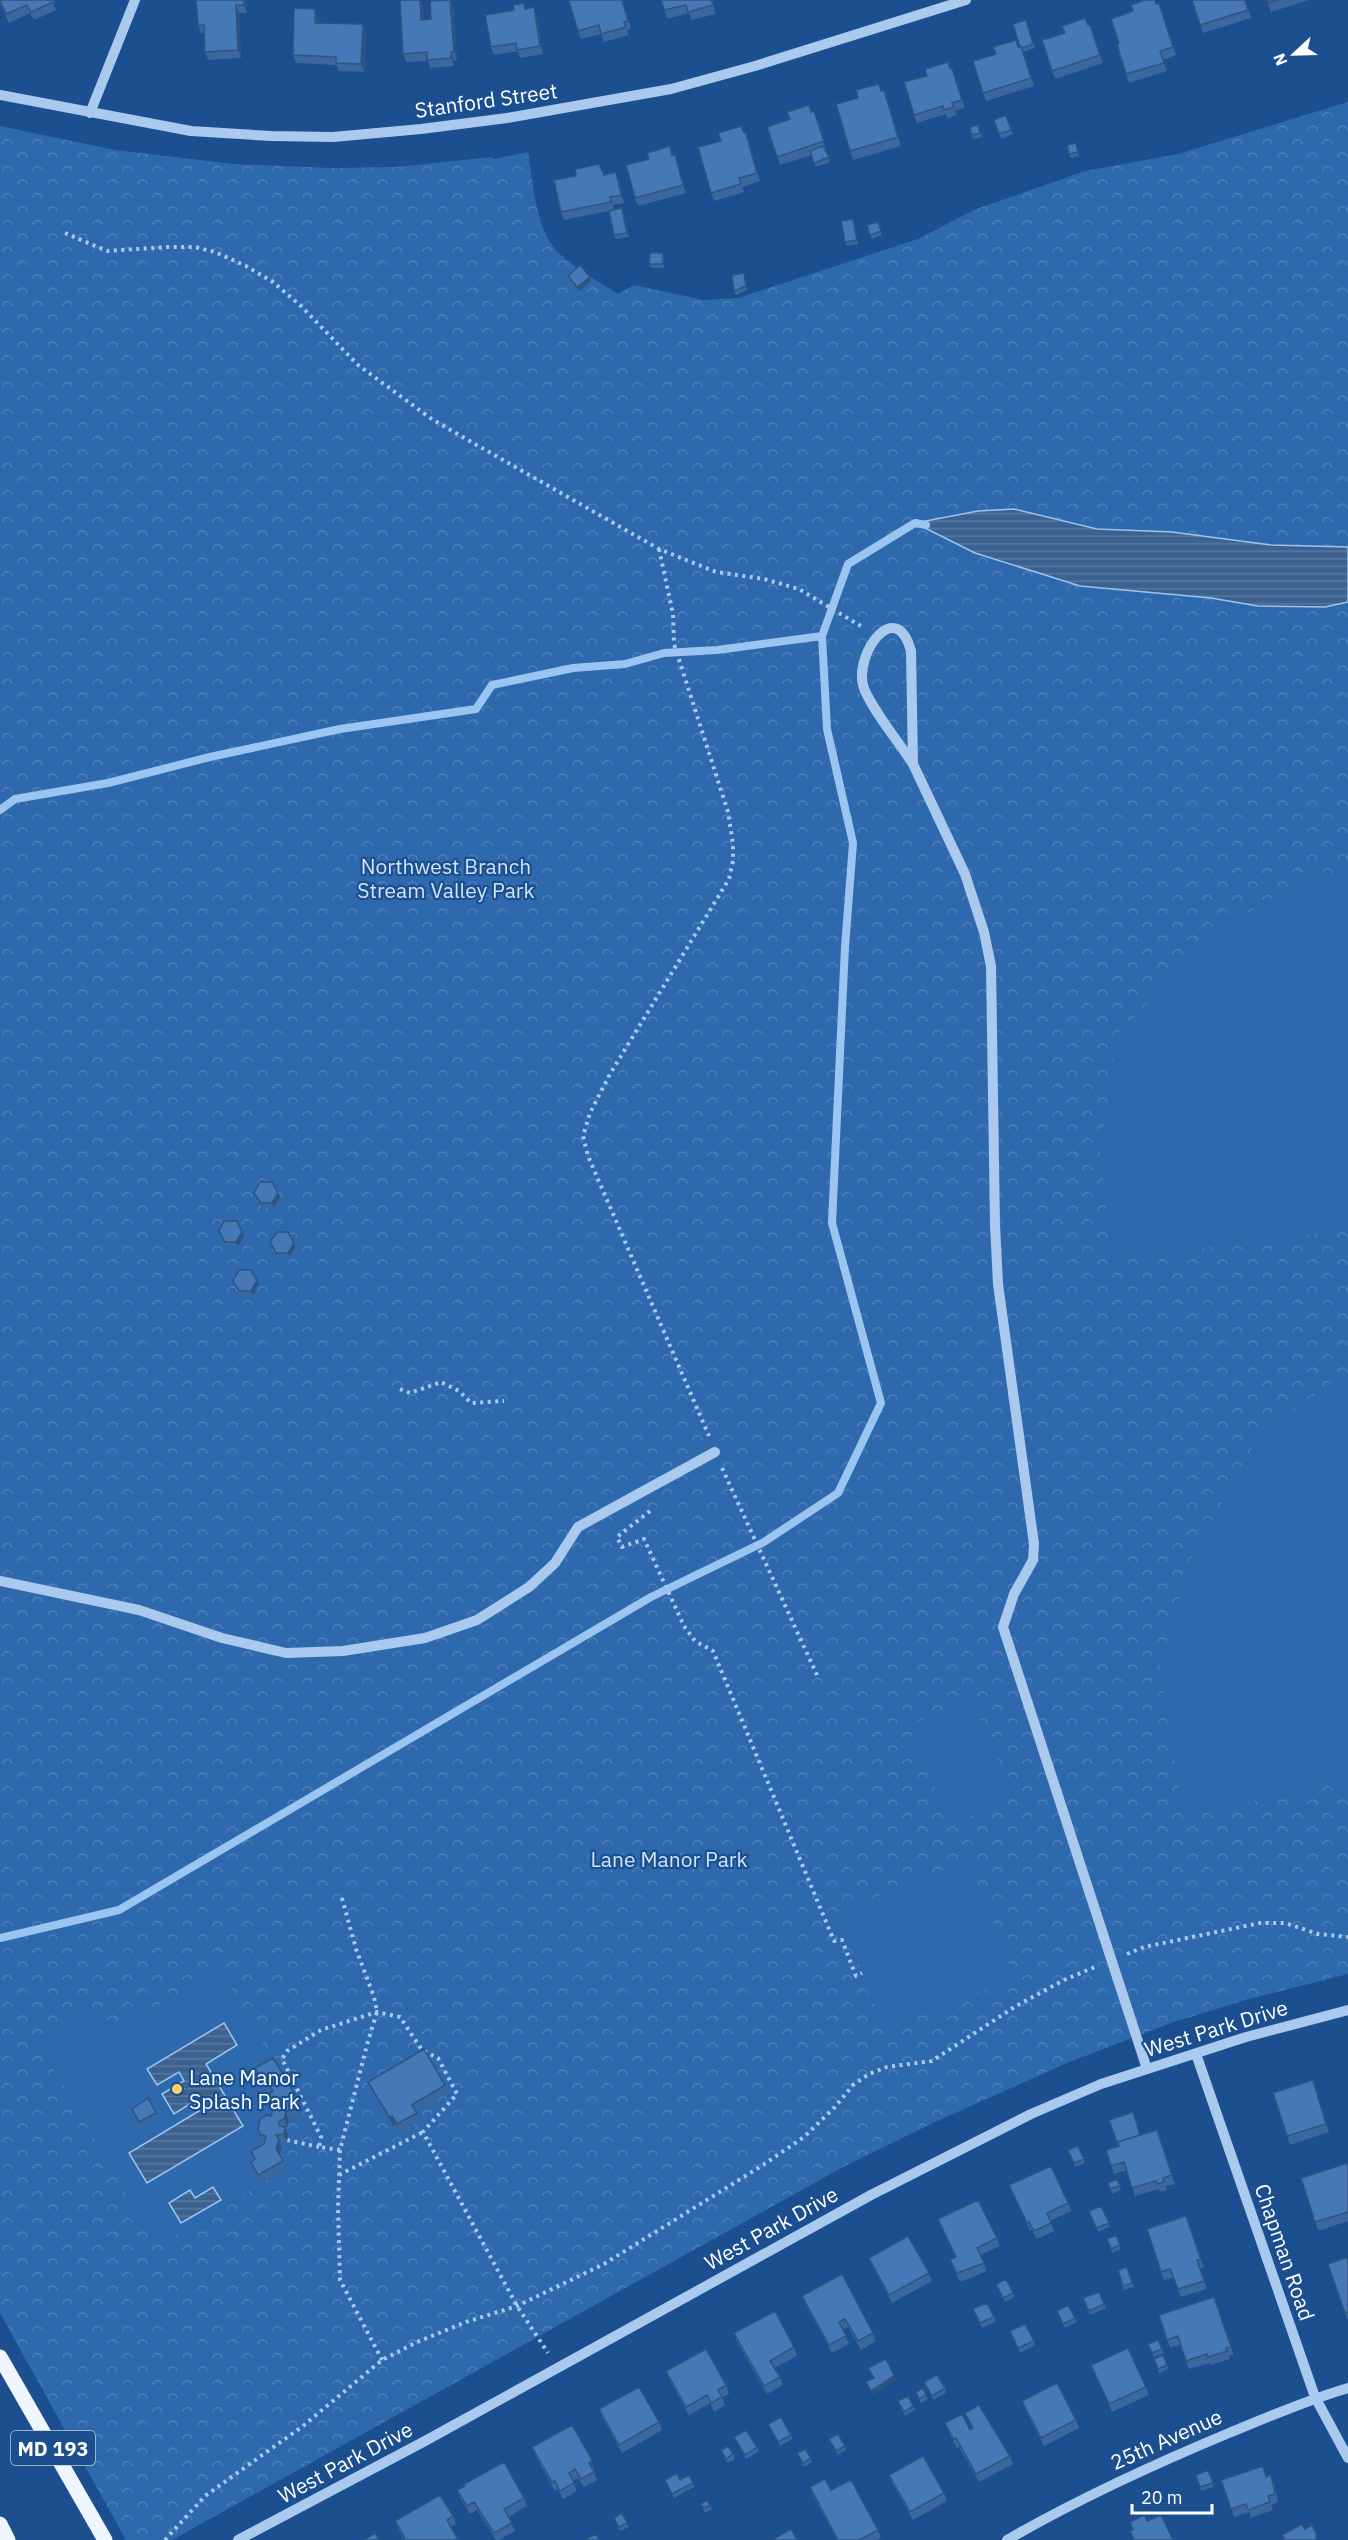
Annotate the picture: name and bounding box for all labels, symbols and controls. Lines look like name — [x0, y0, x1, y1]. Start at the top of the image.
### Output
north arrow — [1264, 24, 1324, 84]
text: N — [1269, 50, 1292, 69]
street label: Stanford Street — [413, 76, 559, 124]
park label: Northwest Branch Stream Valley Park — [357, 852, 535, 904]
park label: Lane Manor Park — [590, 1845, 748, 1873]
street label: West Park Drive — [1141, 1993, 1291, 2063]
place label: Lane Manor Splash Park — [189, 2063, 300, 2115]
marker: Lane Manor Splash Park — [170, 2082, 184, 2096]
street label: West Park Drive — [699, 2180, 843, 2276]
street label: Chapman Road — [1248, 2180, 1322, 2324]
street label: 25th Avenue — [1106, 2402, 1226, 2476]
street label: West Park Drive — [273, 2415, 417, 2509]
road number: MD 193 — [11, 2431, 95, 2465]
scale bar — [1132, 2477, 1212, 2515]
text: 20 m — [1141, 2486, 1183, 2509]

